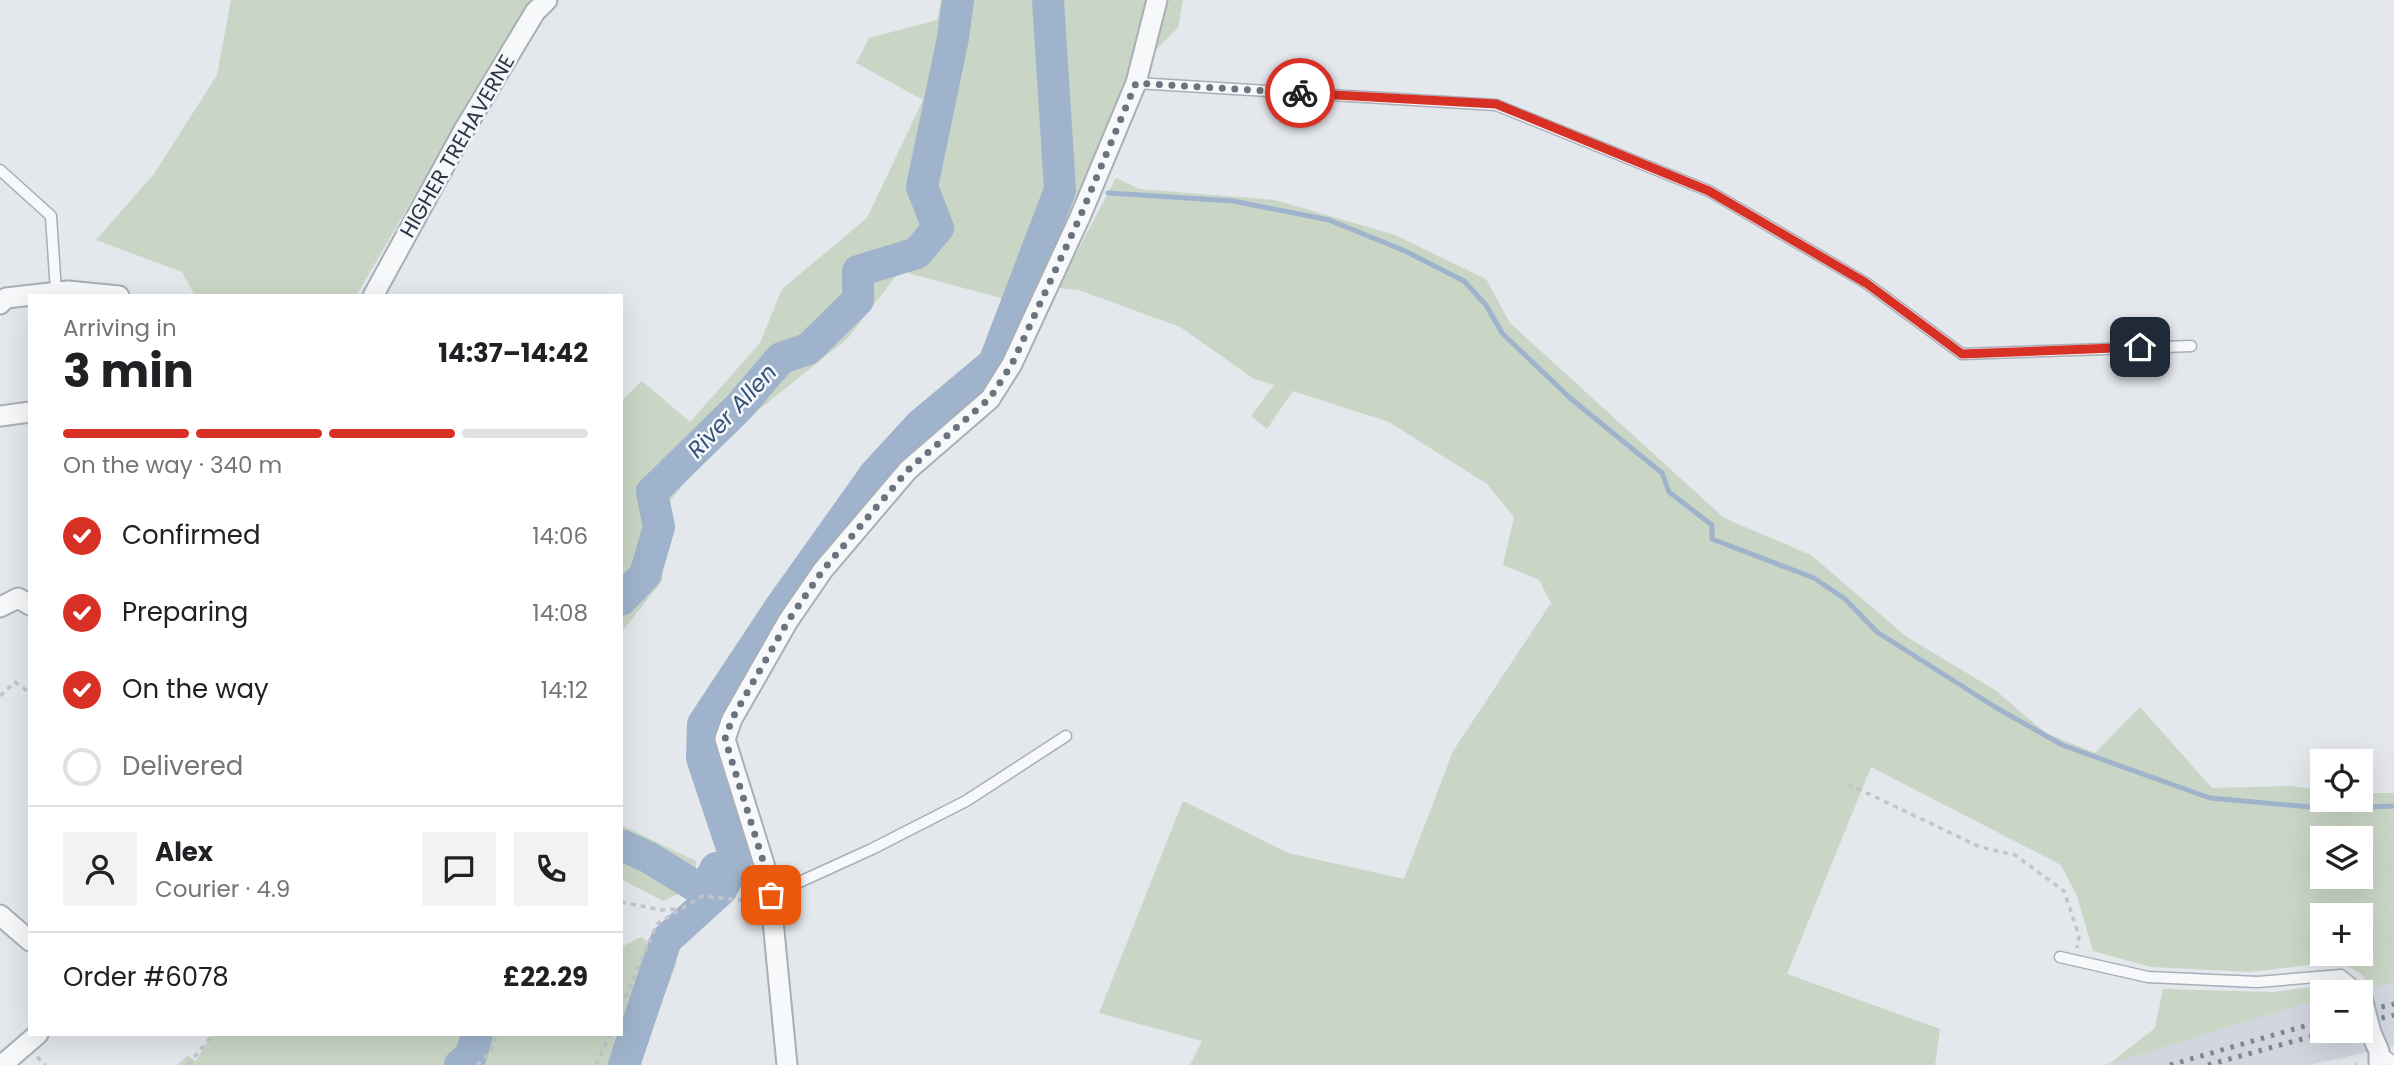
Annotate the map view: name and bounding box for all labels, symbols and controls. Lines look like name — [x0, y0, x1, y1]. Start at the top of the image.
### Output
street label: HIGHER TREHAVERNE — [393, 49, 521, 243]
courier — [1265, 58, 1335, 128]
icon: bike — [1281, 74, 1319, 112]
text: Arriving in — [63, 312, 177, 344]
pin — [2110, 317, 2170, 377]
icon: home — [2121, 328, 2159, 366]
text: 14:37–14:42 — [438, 335, 588, 371]
text: 3 min — [63, 339, 194, 403]
water label: River Allen — [680, 357, 784, 465]
text: On the way · 340 m — [63, 449, 282, 481]
icon: check — [63, 517, 101, 555]
text: Confirmed — [122, 517, 260, 553]
text: 14:06 — [532, 520, 588, 552]
icon: check — [63, 594, 101, 632]
text: Preparing — [122, 594, 248, 630]
text: 14:08 — [532, 597, 588, 629]
icon: check — [63, 671, 101, 709]
text: On the way — [122, 671, 269, 707]
text: 14:12 — [541, 674, 588, 706]
text: Delivered — [122, 748, 243, 784]
map controls — [2310, 749, 2373, 1043]
button: locate — [2310, 749, 2373, 812]
button: layers — [2310, 826, 2373, 889]
button: person — [63, 832, 137, 906]
button: chat — [422, 832, 496, 906]
button: phone — [514, 832, 588, 906]
text: Alex — [155, 834, 213, 870]
pin — [741, 865, 801, 925]
text: Courier · 4.9 — [155, 873, 290, 905]
icon: bag — [752, 876, 790, 914]
button: + — [2310, 903, 2373, 966]
text: Order #6078 — [63, 959, 229, 995]
text: £22.29 — [503, 959, 588, 995]
button: − — [2310, 980, 2373, 1043]

